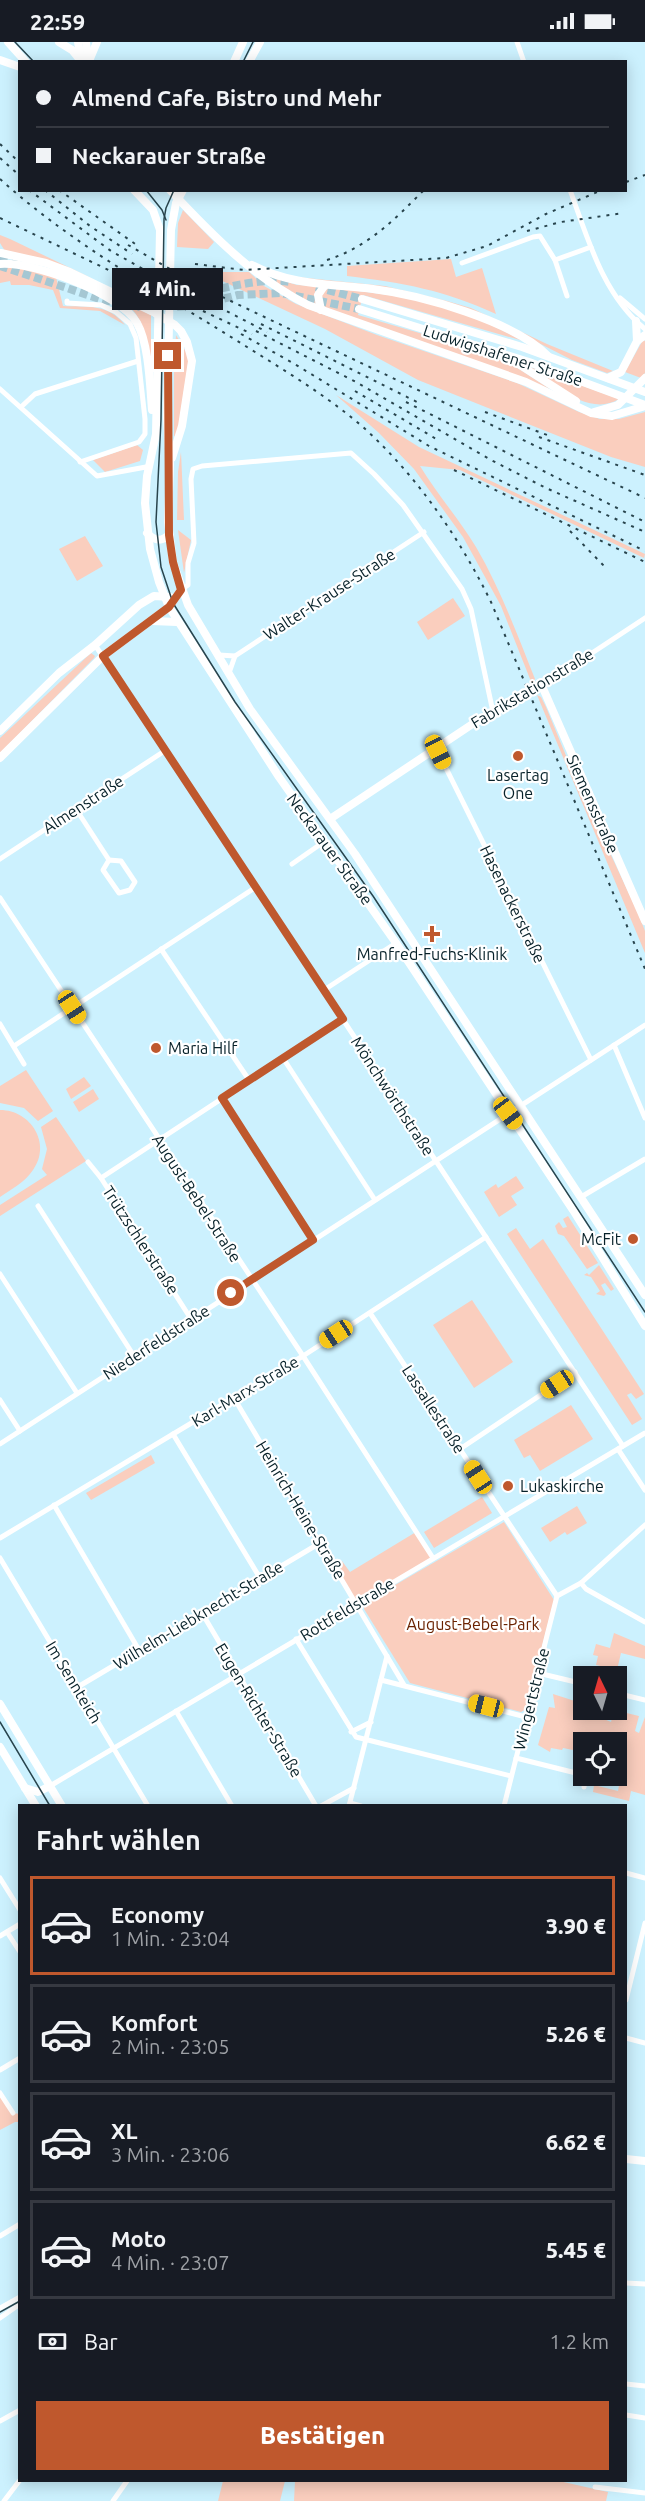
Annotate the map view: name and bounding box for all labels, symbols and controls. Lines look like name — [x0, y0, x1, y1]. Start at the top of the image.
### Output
text: 22:59 — [30, 9, 85, 34]
text: Almend Cafe, Bistro und Mehr — [72, 85, 382, 110]
text: Neckarauer Straße — [72, 143, 266, 168]
callout: 4 Min. — [112, 269, 224, 311]
text: 4 Min. — [139, 277, 196, 300]
street label: Ludwigshafener Straße — [421, 321, 585, 389]
route end — [154, 342, 181, 369]
street label: Walter-Krause-Straße — [260, 545, 398, 643]
street label: Fabrikstationstraße — [468, 644, 596, 732]
car — [422, 732, 454, 772]
marker: Lasertag One — [511, 749, 525, 763]
street label: Siemensstraße — [563, 752, 623, 856]
place label: Lasertag One — [487, 766, 549, 802]
street label: Almenstraße — [39, 771, 127, 837]
street label: Neckarauer Straße — [284, 790, 376, 908]
street label: Hasenackerstraße — [477, 842, 549, 966]
marker: Manfred-Fuchs-Klinik — [423, 925, 441, 943]
place label: Manfred-Fuchs-Klinik — [357, 945, 507, 963]
car — [55, 987, 89, 1027]
street label: Mönchwörthstraße — [348, 1033, 438, 1159]
place label: Maria Hilf — [168, 1039, 238, 1057]
marker: Maria Hilf — [149, 1041, 163, 1055]
car — [490, 1093, 526, 1133]
street label: August-Bebel-Straße — [149, 1131, 245, 1265]
street label: Trützschlerstraße — [99, 1182, 183, 1298]
place label: McFit — [581, 1230, 622, 1248]
marker: McFit — [626, 1232, 640, 1246]
route start — [217, 1279, 244, 1306]
street label: Niederfeldstraße — [100, 1301, 212, 1383]
car — [316, 1317, 356, 1351]
street label: Karl-Marx-Straße — [188, 1352, 302, 1430]
street label: Lassallestraße — [399, 1361, 469, 1457]
car — [537, 1367, 577, 1401]
street label: Heinrich-Heine-Straße — [253, 1438, 349, 1582]
car — [461, 1457, 495, 1497]
place label: Lukaskirche — [520, 1477, 604, 1495]
marker: Lukaskirche — [501, 1479, 515, 1493]
street label: Wilhelm-Liebknecht-Straße — [110, 1557, 286, 1673]
street label: Rottfeldstraße — [297, 1574, 397, 1644]
park label: August-Bebel-Park — [406, 1615, 540, 1633]
street label: Im Sennteich — [42, 1638, 106, 1726]
street label: Eugen-Richter-Straße — [212, 1640, 306, 1780]
street label: Wingertstraße — [510, 1646, 552, 1752]
north arrow — [573, 1666, 627, 1720]
map controls — [573, 1666, 627, 1786]
car — [466, 1693, 506, 1719]
button: locate — [573, 1732, 627, 1786]
text: Fahrt wählen — [36, 1825, 201, 1855]
icon: car — [39, 1899, 93, 1953]
text: Economy — [111, 1902, 204, 1927]
text: 3.90 € — [546, 1913, 606, 1938]
text: 1 Min. · 23:04 — [111, 1927, 230, 1950]
icon: car — [39, 2007, 93, 2061]
text: Komfort — [111, 2010, 198, 2035]
text: 5.26 € — [546, 2021, 606, 2046]
text: 2 Min. · 23:05 — [111, 2035, 230, 2058]
icon: car — [39, 2115, 93, 2169]
text: XL — [111, 2118, 138, 2143]
text: 6.62 € — [546, 2129, 606, 2154]
text: 3 Min. · 23:06 — [111, 2143, 230, 2166]
icon: car — [39, 2223, 93, 2277]
text: Moto — [111, 2226, 166, 2251]
text: 5.45 € — [546, 2237, 606, 2262]
text: 4 Min. · 23:07 — [111, 2251, 230, 2274]
icon: cash — [36, 2325, 69, 2358]
text: Bar — [84, 2329, 118, 2354]
text: 1.2 km — [550, 2330, 609, 2353]
button: Bestätigen — [36, 2401, 609, 2470]

